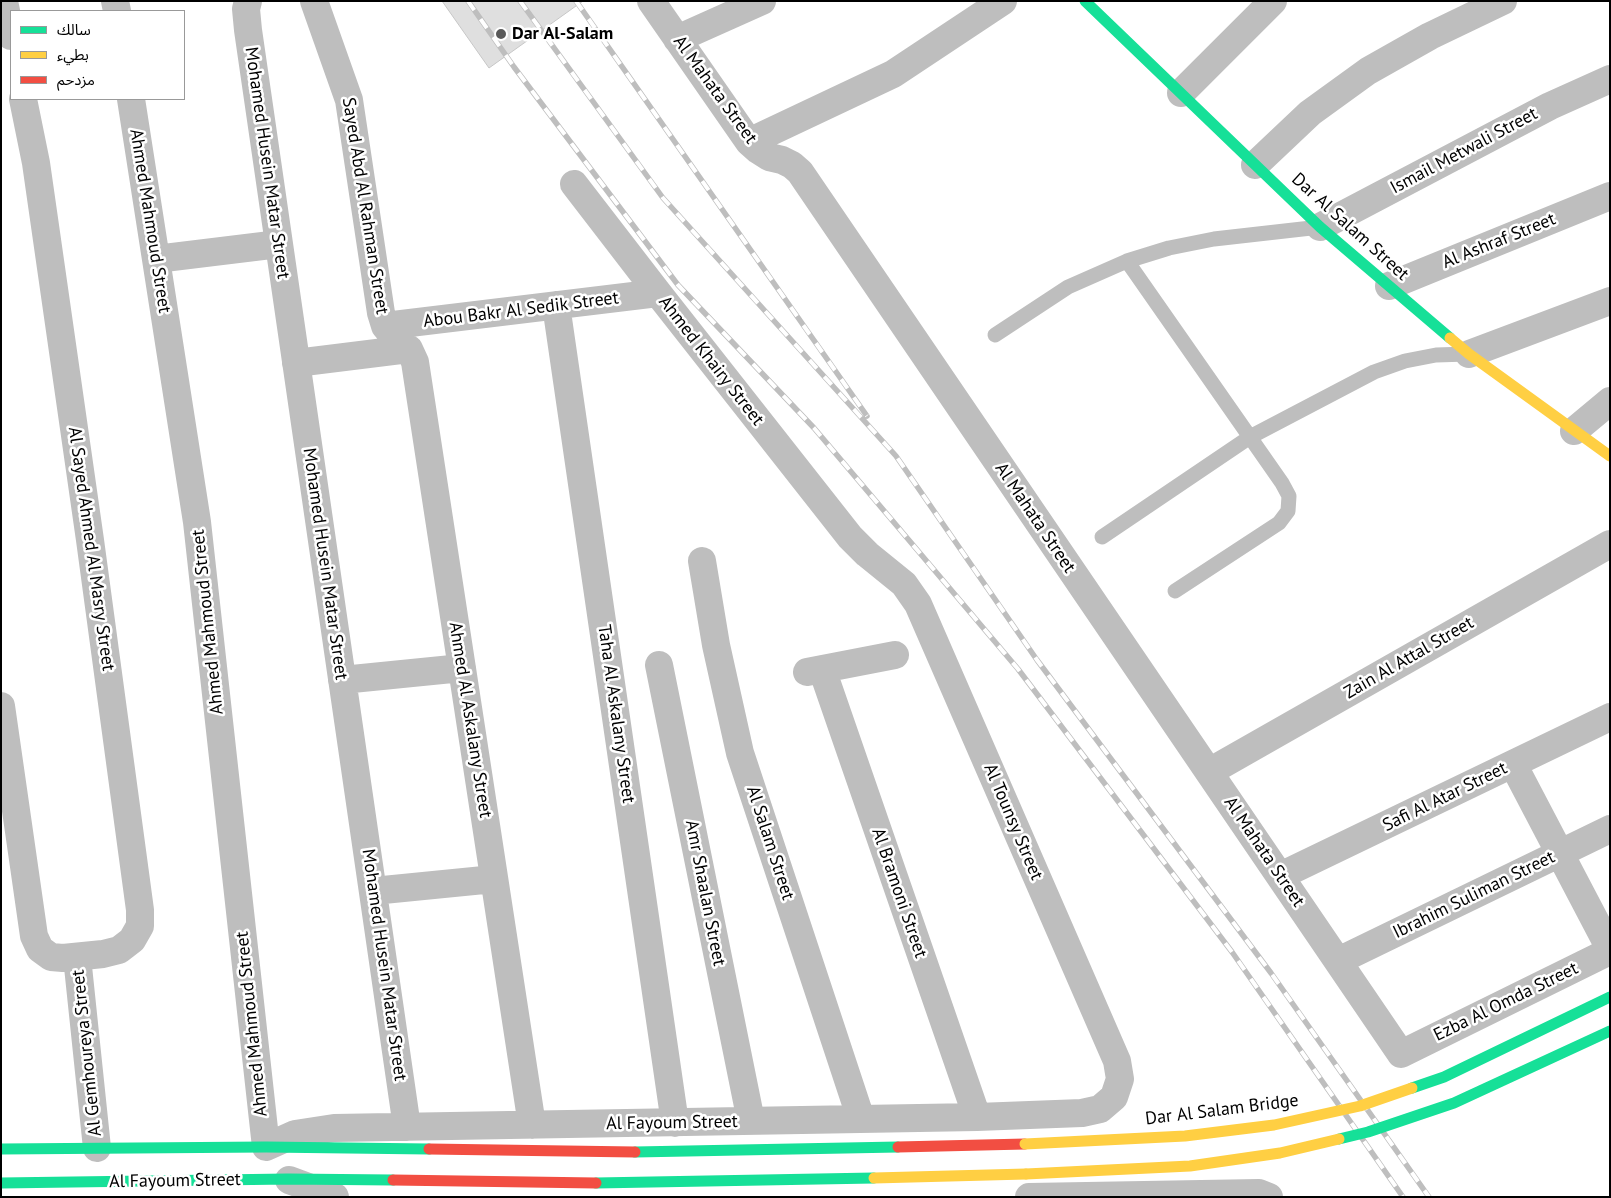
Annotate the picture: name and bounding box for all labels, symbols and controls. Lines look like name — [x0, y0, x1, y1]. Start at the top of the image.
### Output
legend — [10, 10, 185, 100]
text: سالك — [57, 20, 91, 39]
place label: Dar Al-Salam — [512, 23, 613, 45]
marker: Dar Al-Salam — [494, 27, 508, 41]
street label: Al Mahata Street — [669, 32, 761, 148]
text: بطيء — [57, 45, 89, 64]
street label: Mohamed Husein Matar Street — [240, 46, 294, 280]
text: مزدحم — [57, 70, 95, 89]
street label: Sayed Abd Al Rahman Street — [337, 96, 393, 316]
street label: Ismail Metwali Street — [1387, 103, 1541, 199]
street label: Ahmed Mahmoud Street — [125, 127, 175, 315]
street label: Dar Al Salam Street — [1287, 169, 1413, 285]
street label: Al Ashraf Street — [1439, 208, 1559, 274]
street label: Abou Bakr Al Sedik Street — [422, 287, 620, 333]
street label: Ahmed Khairy Street — [654, 292, 768, 430]
street label: Al Sayed Ahmed Al Masry Street — [63, 426, 119, 672]
street label: Mohamed Husein Matar Street — [298, 447, 352, 681]
street label: Al Mahata Street — [990, 459, 1080, 577]
street label: Ahmed Mahmoud Street — [188, 528, 228, 716]
street label: Zain Al Attal Street — [1340, 612, 1478, 704]
street label: Ahmed Al Askalany Street — [444, 620, 496, 820]
street label: Taha Al Askalany Street — [593, 623, 639, 805]
street label: Safi Al Atar Street — [1379, 758, 1511, 836]
street label: Al Tounsy Street — [979, 761, 1047, 883]
street label: Al Salam Street — [741, 783, 799, 903]
street label: Al Mahata Street — [1219, 793, 1309, 911]
street label: Amr Shaalan Street — [680, 818, 730, 968]
street label: Al Bramoni Street — [867, 825, 931, 961]
street label: Ibrahim Suliman Street — [1389, 846, 1559, 944]
street label: Mohamed Husein Matar Street — [357, 848, 411, 1082]
street label: Ahmed Mahmoud Street — [232, 930, 272, 1118]
street label: Ezba Al Omda Street — [1430, 958, 1582, 1046]
street label: Al Gemhoureya Street — [68, 969, 106, 1137]
street label: Dar Al Salam Bridge — [1144, 1090, 1300, 1130]
street label: Al Fayoum Street — [606, 1111, 738, 1135]
street label: Al Fayoum Street — [109, 1169, 241, 1193]

